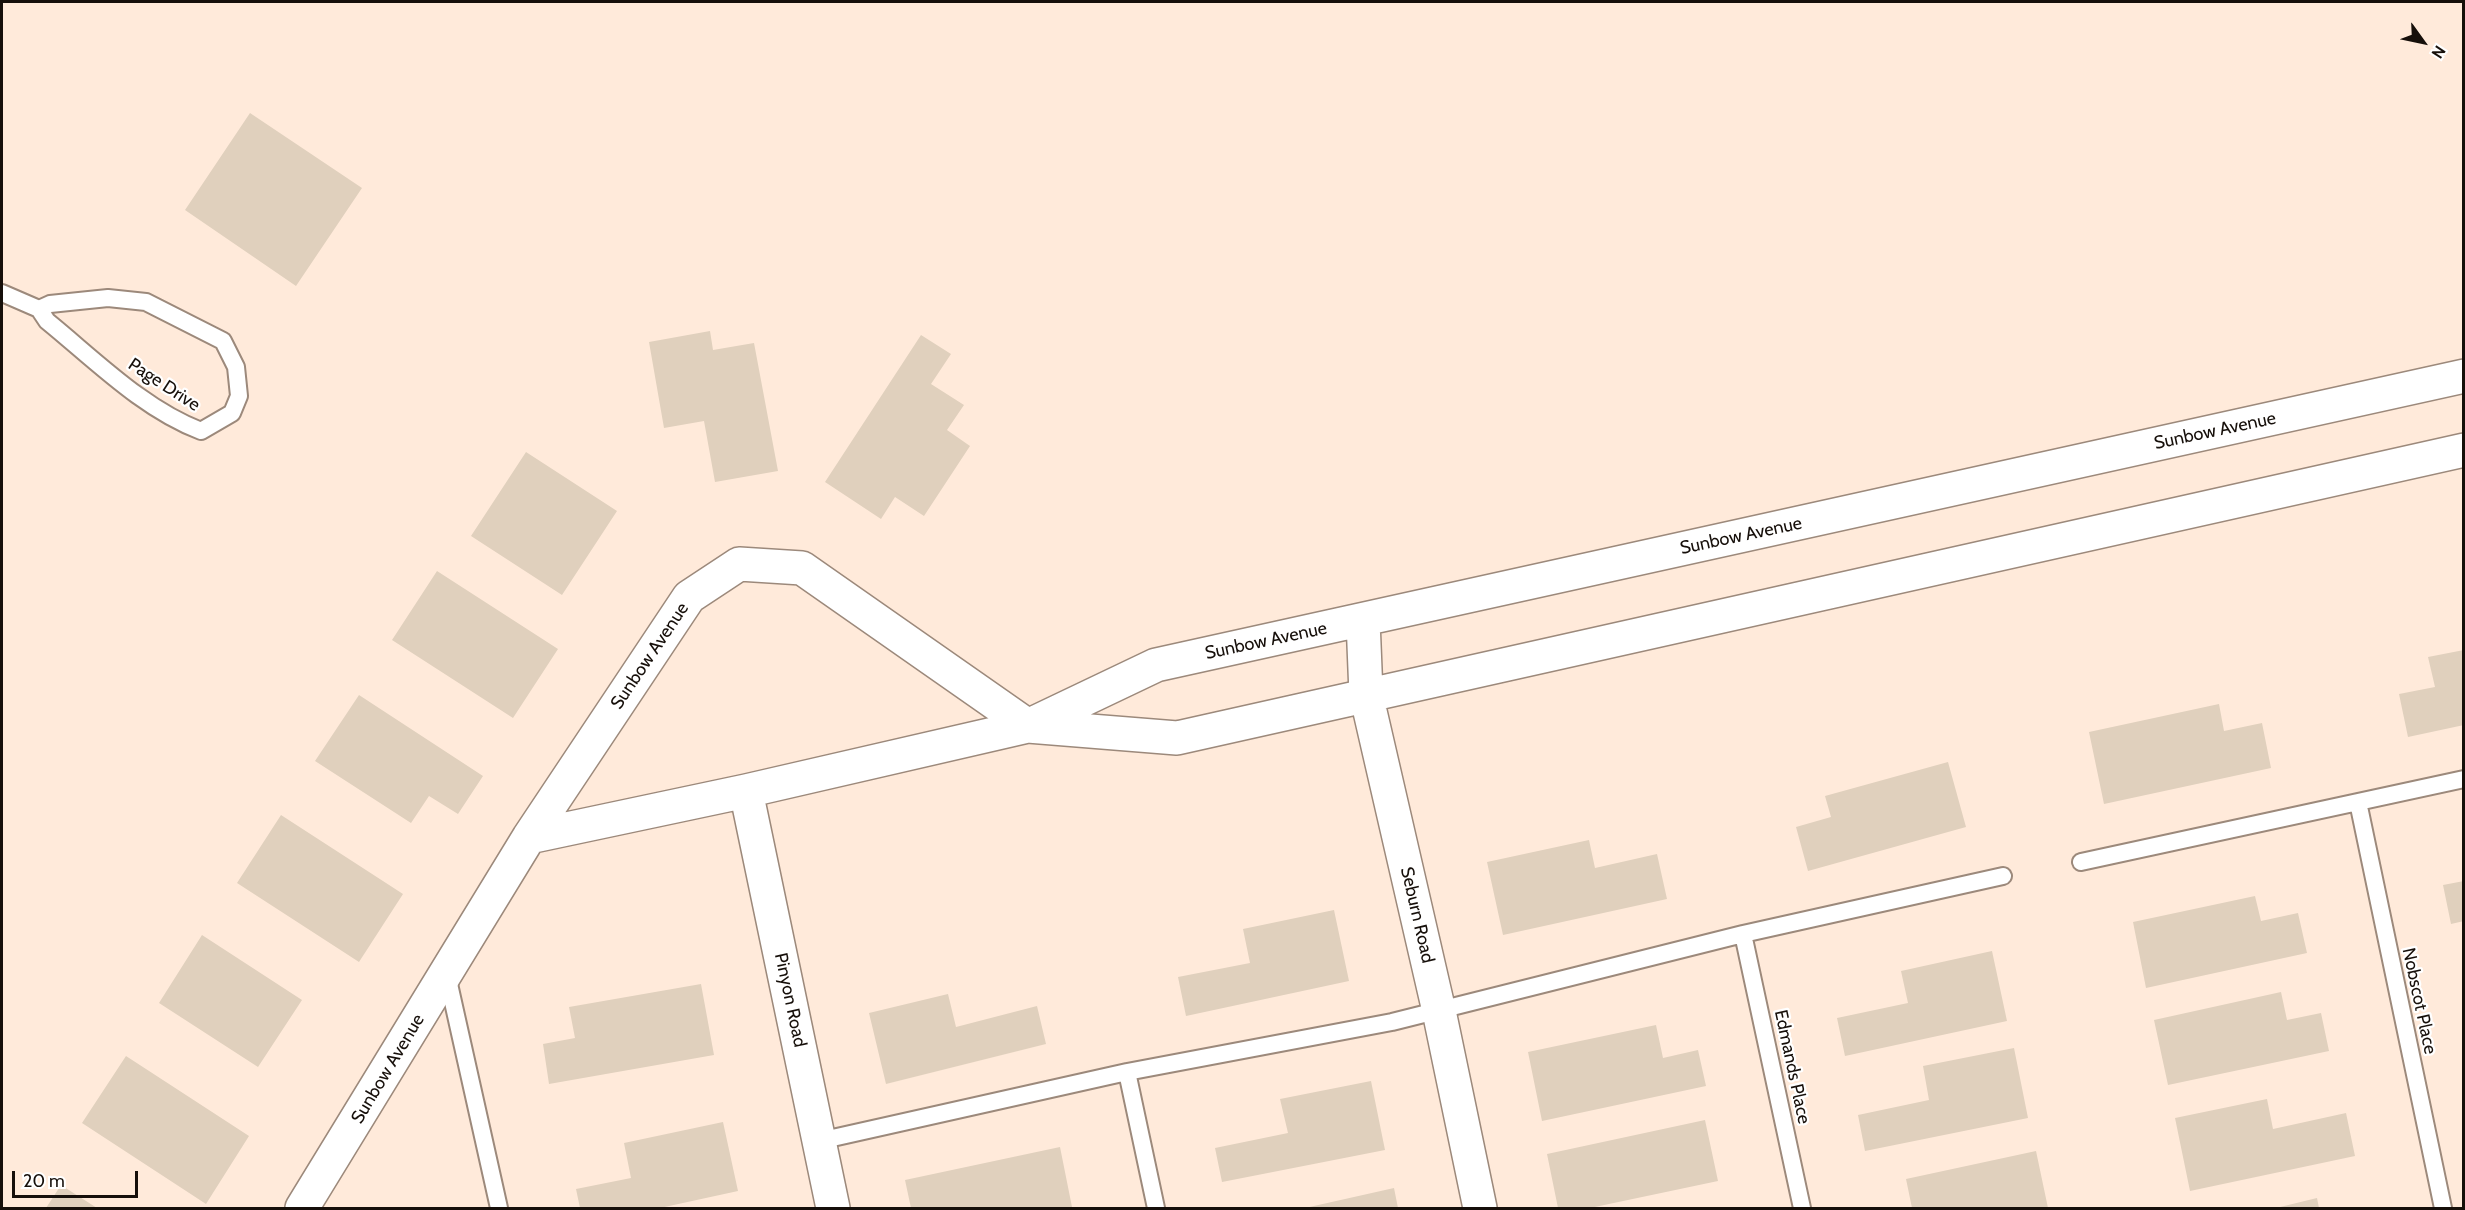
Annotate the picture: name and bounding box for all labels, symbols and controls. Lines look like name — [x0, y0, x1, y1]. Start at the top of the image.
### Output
north arrow — [2393, 12, 2453, 72]
text: N — [2427, 42, 2450, 62]
street label: Page Drive — [124, 354, 204, 416]
street label: Sunbow Avenue — [2152, 408, 2278, 454]
street label: Sunbow Avenue — [1678, 513, 1804, 559]
street label: Sunbow Avenue — [606, 599, 694, 713]
street label: Sunbow Avenue — [1203, 618, 1329, 664]
street label: Seburn Road — [1395, 865, 1439, 965]
street label: Nobscot Place — [2397, 946, 2441, 1056]
street label: Pinyon Road — [769, 951, 811, 1049]
street label: Edmands Place — [1769, 1008, 1815, 1126]
street label: Sunbow Avenue — [347, 1010, 429, 1128]
scale bar — [15, 1159, 141, 1197]
text: 20 m — [23, 1170, 65, 1192]

